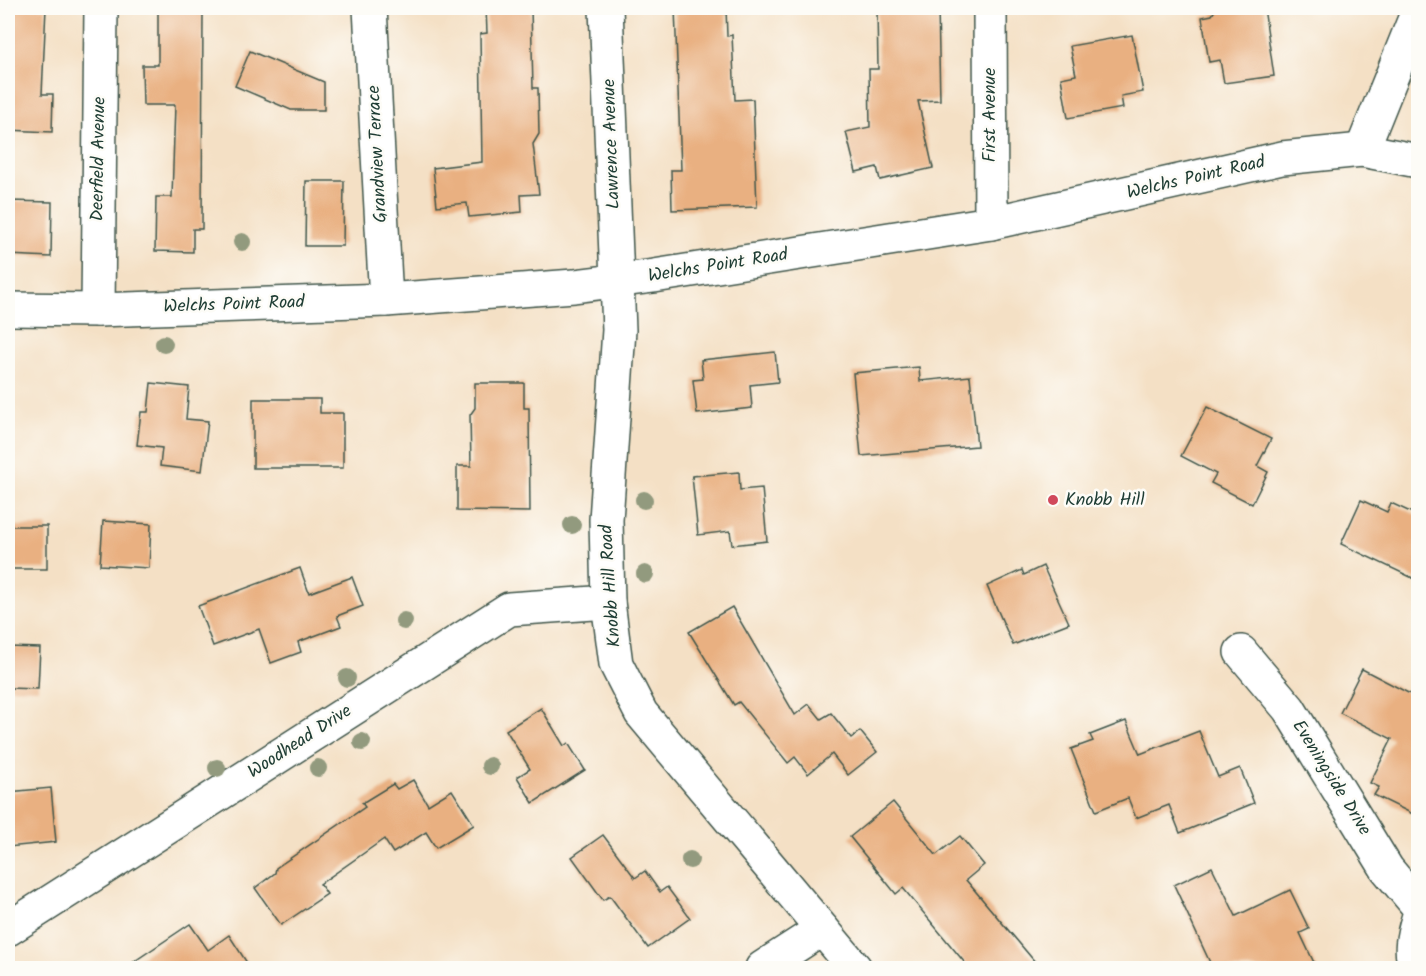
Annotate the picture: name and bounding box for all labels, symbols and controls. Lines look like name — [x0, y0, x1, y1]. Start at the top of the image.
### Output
street label: First Avenue — [976, 68, 1005, 162]
street label: Lawrence Avenue — [595, 78, 629, 210]
street label: Grandview Terrace — [360, 85, 396, 223]
street label: Deerfield Avenue — [83, 96, 115, 222]
street label: Welchs Point Road — [1124, 148, 1269, 208]
street label: Welchs Point Road — [646, 240, 791, 291]
street label: Welchs Point Road — [163, 288, 306, 322]
place label: Knobb Hill — [1065, 486, 1145, 515]
marker: Knobb Hill — [1046, 493, 1060, 507]
street label: Knobb Hill Road — [592, 523, 630, 648]
street label: Woodhead Drive — [242, 697, 358, 787]
street label: Eveningside Drive — [1284, 714, 1378, 842]

